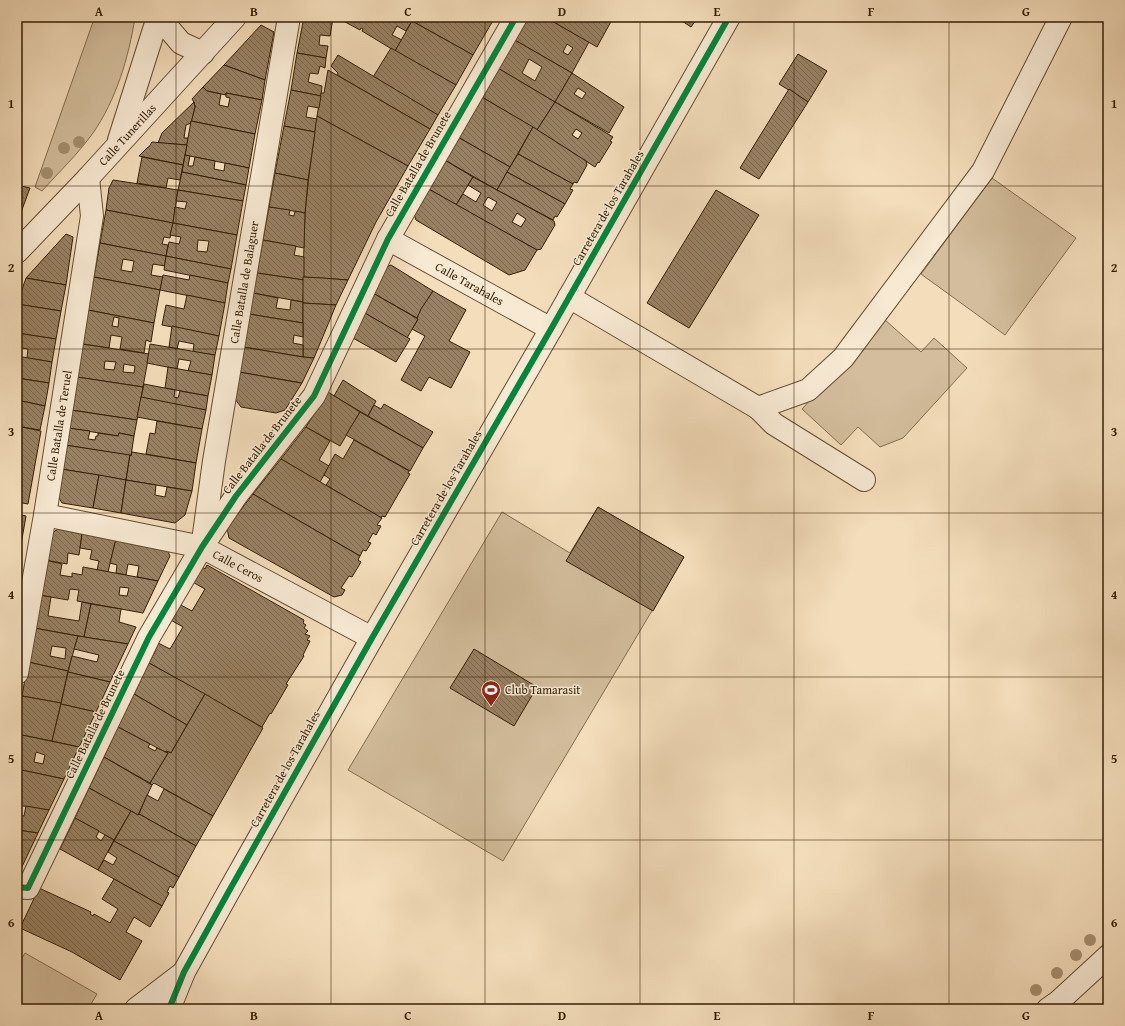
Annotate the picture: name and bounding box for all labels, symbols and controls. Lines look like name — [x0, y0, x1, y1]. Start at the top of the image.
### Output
text: A — [95, 2, 104, 21]
text: B — [250, 2, 258, 21]
text: C — [404, 2, 412, 21]
text: D — [558, 2, 566, 21]
text: E — [714, 2, 721, 21]
text: F — [868, 2, 875, 21]
text: G — [1022, 2, 1030, 21]
text: 1 — [8, 94, 14, 113]
text: 1 — [1111, 94, 1117, 113]
street label: Calle Tunerillas — [94, 100, 160, 169]
street label: Calle Batalla de Brunete — [380, 107, 455, 220]
street label: Carretera de los Tarahales — [568, 147, 648, 269]
street label: Calle Batalla de Balaguer — [225, 220, 262, 345]
text: 2 — [8, 258, 15, 277]
street label: Calle Tarahales — [432, 258, 507, 309]
text: 2 — [1111, 258, 1118, 277]
street label: Calle Batalla de Teruel — [41, 368, 76, 482]
street label: Calle Batalla de Brunete — [218, 392, 305, 497]
text: 3 — [8, 422, 14, 441]
text: 3 — [1111, 422, 1117, 441]
street label: Carretera de los Tarahales — [406, 427, 486, 549]
street label: Calle Ceros — [210, 545, 267, 586]
text: 4 — [8, 585, 15, 604]
text: 4 — [1111, 585, 1118, 604]
street label: Calle Batalla de Brunete — [61, 666, 129, 781]
sports icon: Club Tamarasit — [480, 679, 502, 707]
place label: Club Tamarasit — [505, 681, 581, 698]
street label: Carretera de los Tarahales — [245, 707, 324, 830]
text: 5 — [8, 749, 15, 768]
text: 5 — [1111, 749, 1118, 768]
text: 6 — [8, 913, 15, 932]
text: 6 — [1111, 913, 1118, 932]
text: A — [95, 1006, 104, 1025]
text: B — [250, 1006, 258, 1025]
text: C — [404, 1006, 412, 1025]
text: D — [558, 1006, 566, 1025]
text: E — [714, 1006, 721, 1025]
text: F — [868, 1006, 875, 1025]
text: G — [1022, 1006, 1030, 1025]

